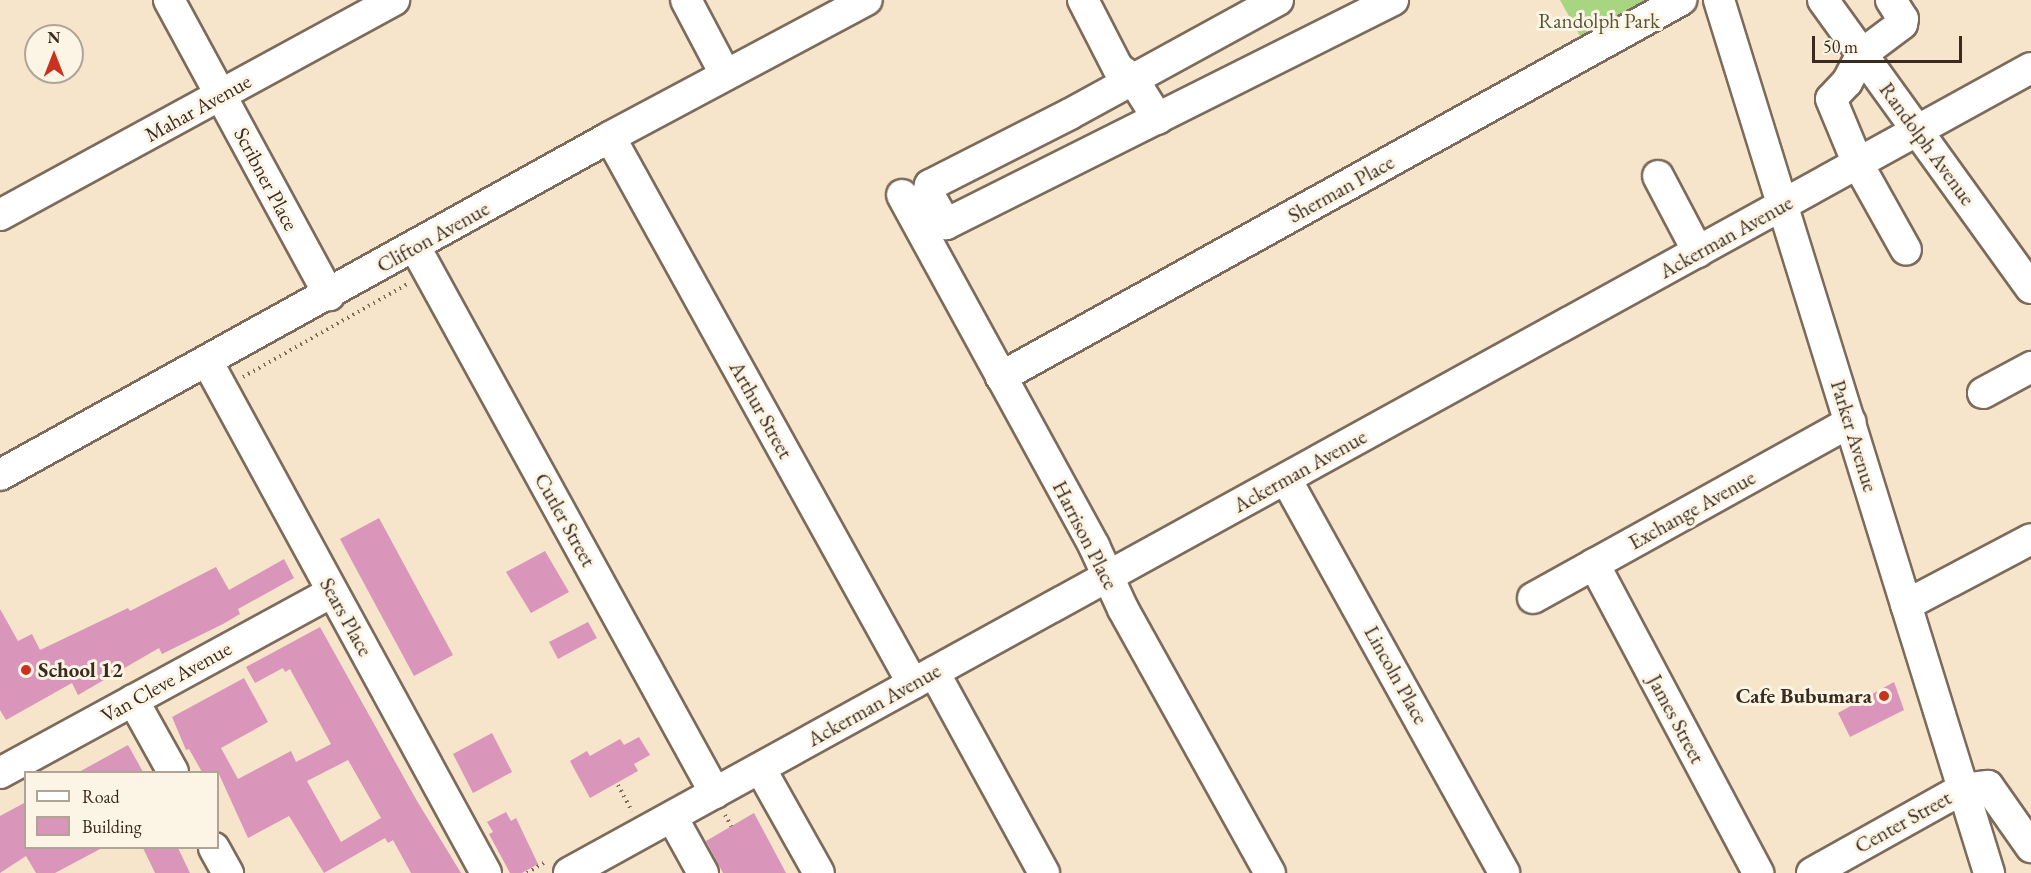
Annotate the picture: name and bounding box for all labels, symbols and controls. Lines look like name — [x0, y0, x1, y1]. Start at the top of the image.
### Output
park label: Randolph Park — [1538, 8, 1660, 34]
north arrow — [24, 24, 84, 84]
scale bar — [1815, 24, 1965, 62]
text: N — [48, 27, 60, 48]
text: 50 m — [1823, 35, 1858, 58]
street label: Mahar Avenue — [140, 68, 256, 148]
street label: Randolph Avenue — [1874, 78, 1980, 210]
street label: Scribner Place — [228, 123, 304, 235]
street label: Sherman Place — [1284, 150, 1398, 228]
street label: Ackerman Avenue — [1655, 190, 1797, 284]
street label: Clifton Avenue — [373, 196, 493, 278]
street label: Arthur Street — [724, 357, 798, 463]
street label: Parker Avenue — [1825, 377, 1883, 495]
street label: Ackerman Avenue — [1229, 424, 1371, 518]
street label: Exchange Avenue — [1624, 465, 1760, 555]
street label: Cutler Street — [529, 469, 601, 571]
street label: Harrison Place — [1047, 477, 1123, 593]
street label: Sears Place — [314, 573, 378, 661]
street label: Lincoln Place — [1359, 622, 1433, 728]
street label: Van Cleve Avenue — [96, 636, 236, 728]
place label: School 12 — [38, 657, 123, 683]
street label: Ackerman Avenue — [803, 658, 945, 752]
marker: School 12 — [19, 663, 33, 677]
street label: James Street — [1642, 670, 1710, 768]
place label: Cafe Bubumara — [1736, 683, 1872, 709]
marker: Cafe Bubumara — [1877, 689, 1891, 703]
legend — [24, 771, 219, 849]
text: Road — [82, 785, 120, 808]
street label: Center Street — [1850, 785, 1956, 859]
text: Building — [82, 815, 142, 838]

